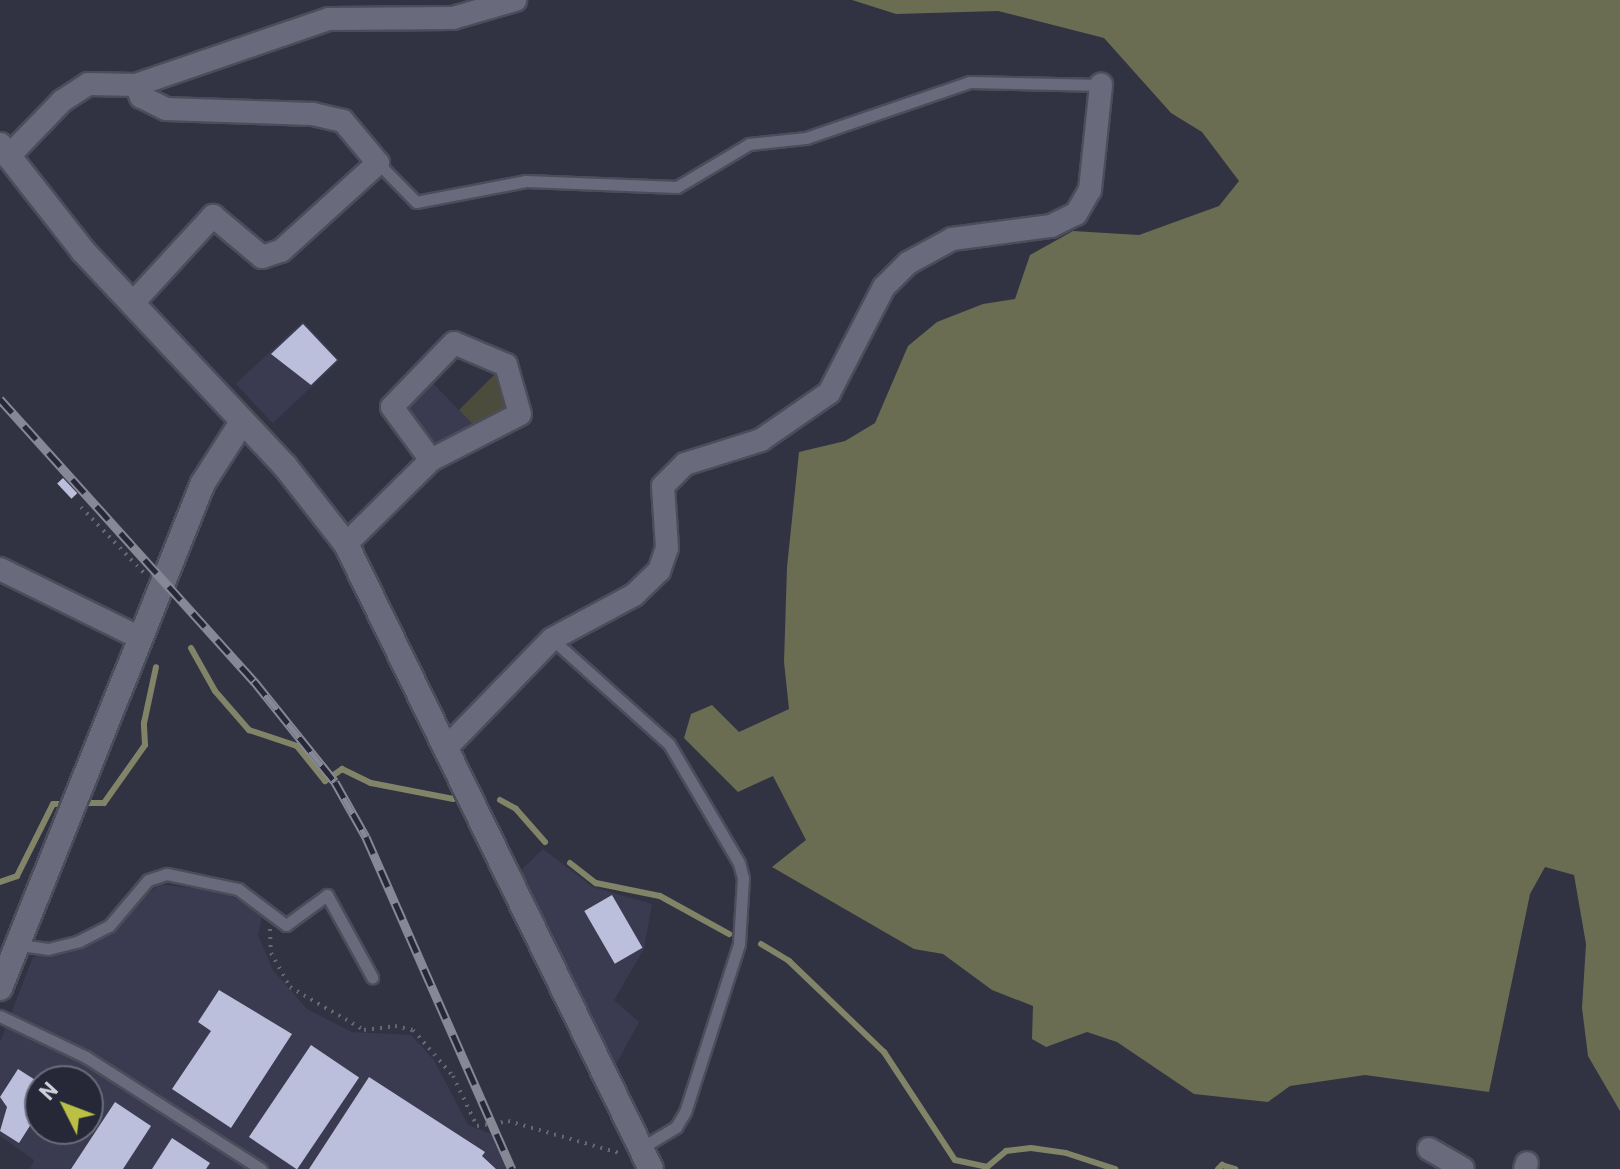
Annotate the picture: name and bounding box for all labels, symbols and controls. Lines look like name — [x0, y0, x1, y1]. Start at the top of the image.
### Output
north arrow — [24, 1065, 104, 1145]
text: N — [33, 1076, 62, 1104]

